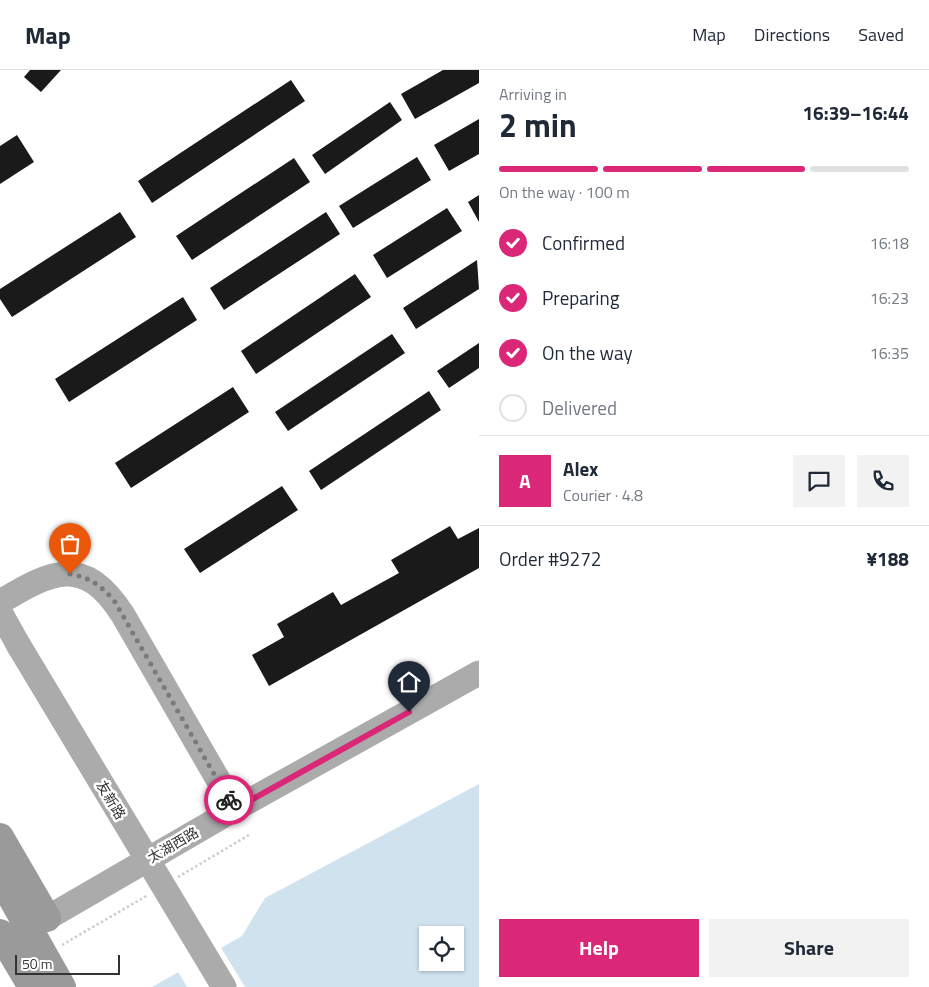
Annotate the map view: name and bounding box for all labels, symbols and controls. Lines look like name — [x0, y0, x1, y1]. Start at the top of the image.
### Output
text: Map — [25, 17, 71, 53]
text: Map — [692, 21, 726, 48]
text: Directions — [754, 21, 830, 48]
text: Saved — [858, 21, 904, 48]
text: Arriving in — [499, 82, 567, 106]
text: 16:39–16:44 — [802, 98, 909, 127]
text: 2 min — [499, 101, 577, 149]
text: On the way · 100 m — [499, 180, 630, 204]
text: Confirmed — [542, 228, 625, 257]
icon: check — [499, 229, 527, 257]
text: 16:18 — [870, 231, 909, 255]
text: Preparing — [542, 283, 619, 312]
icon: check — [499, 284, 527, 312]
text: 16:23 — [870, 286, 909, 310]
text: On the way — [542, 338, 633, 367]
icon: check — [499, 339, 527, 367]
text: 16:35 — [870, 341, 909, 365]
text: Delivered — [542, 393, 617, 422]
text: Alex — [563, 454, 598, 483]
button: chat — [793, 455, 845, 507]
button: phone — [857, 455, 909, 507]
text: A — [519, 466, 531, 495]
text: Courier · 4.8 — [563, 483, 643, 507]
pin — [49, 523, 91, 574]
icon: bag — [56, 530, 84, 558]
text: Order #9272 — [499, 544, 601, 573]
text: ¥188 — [866, 544, 909, 573]
pin — [388, 661, 430, 712]
icon: home — [395, 668, 423, 696]
courier — [204, 775, 254, 825]
street label: 友新路 — [92, 776, 131, 823]
icon: bike — [215, 786, 243, 814]
street label: 太湖西路 — [143, 821, 202, 868]
button: Help — [499, 919, 699, 977]
button: Share — [709, 919, 909, 977]
map controls — [419, 926, 464, 971]
button: locate — [419, 926, 464, 971]
scale bar — [15, 952, 120, 975]
text: 50 m — [22, 953, 52, 974]

